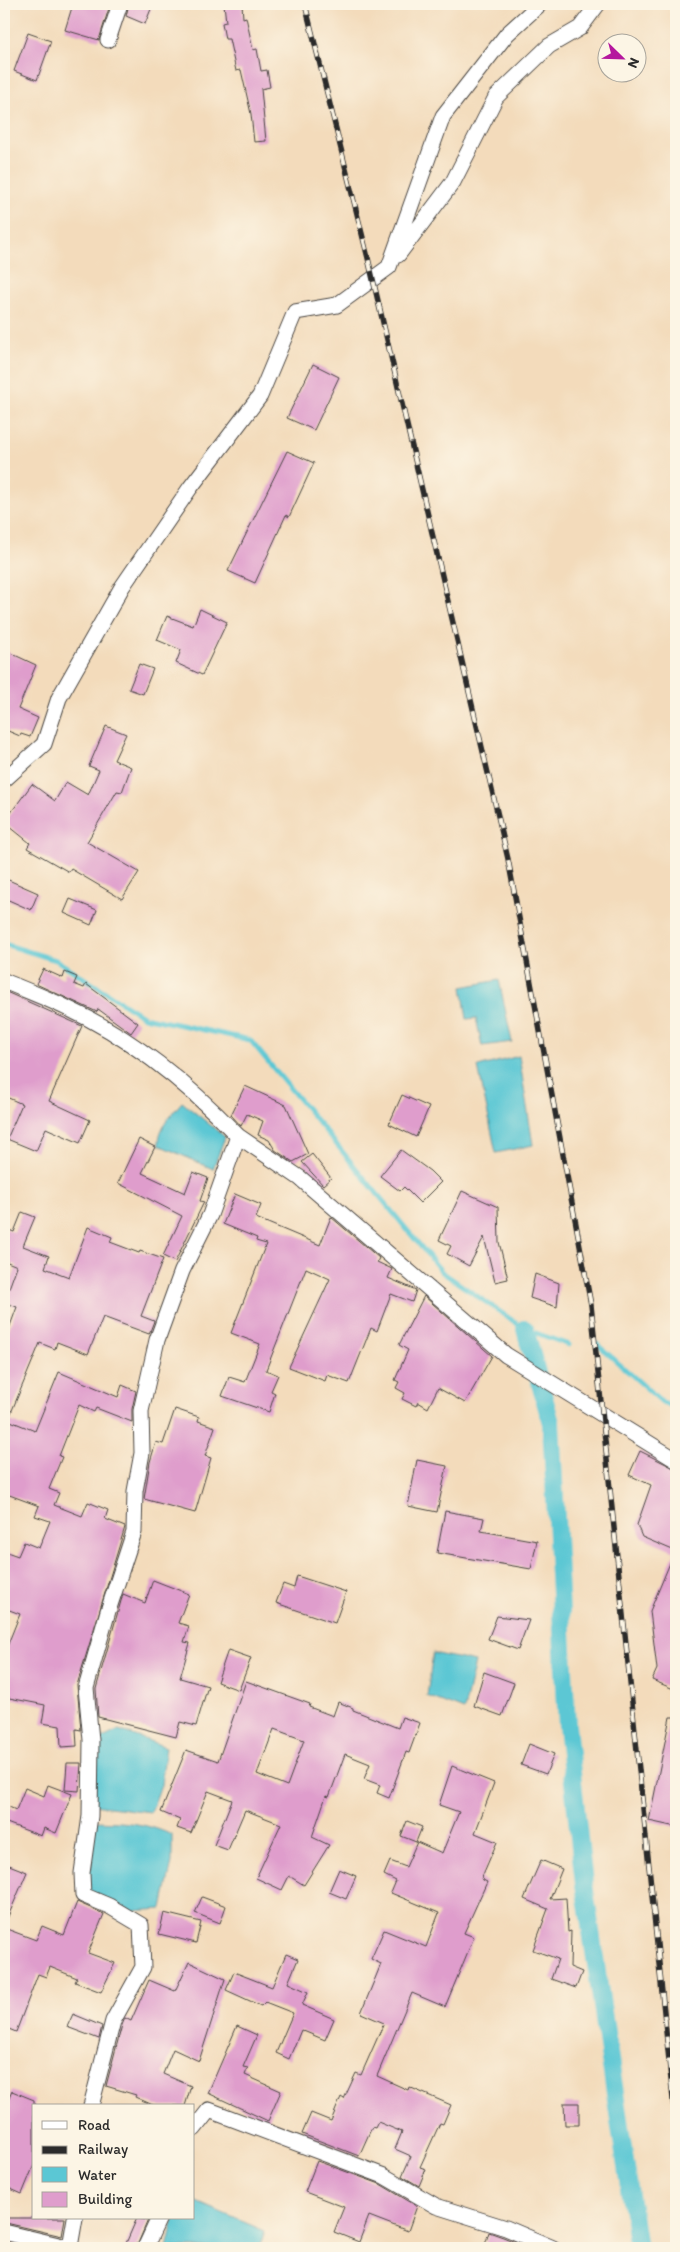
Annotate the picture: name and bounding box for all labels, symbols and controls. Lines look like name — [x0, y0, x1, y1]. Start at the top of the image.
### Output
north arrow — [598, 32, 648, 82]
text: N — [624, 55, 643, 71]
legend — [32, 2104, 195, 2220]
text: Road — [78, 2116, 111, 2134]
text: Railway — [78, 2140, 128, 2158]
text: Water — [78, 2166, 117, 2184]
text: Building — [78, 2190, 132, 2208]

